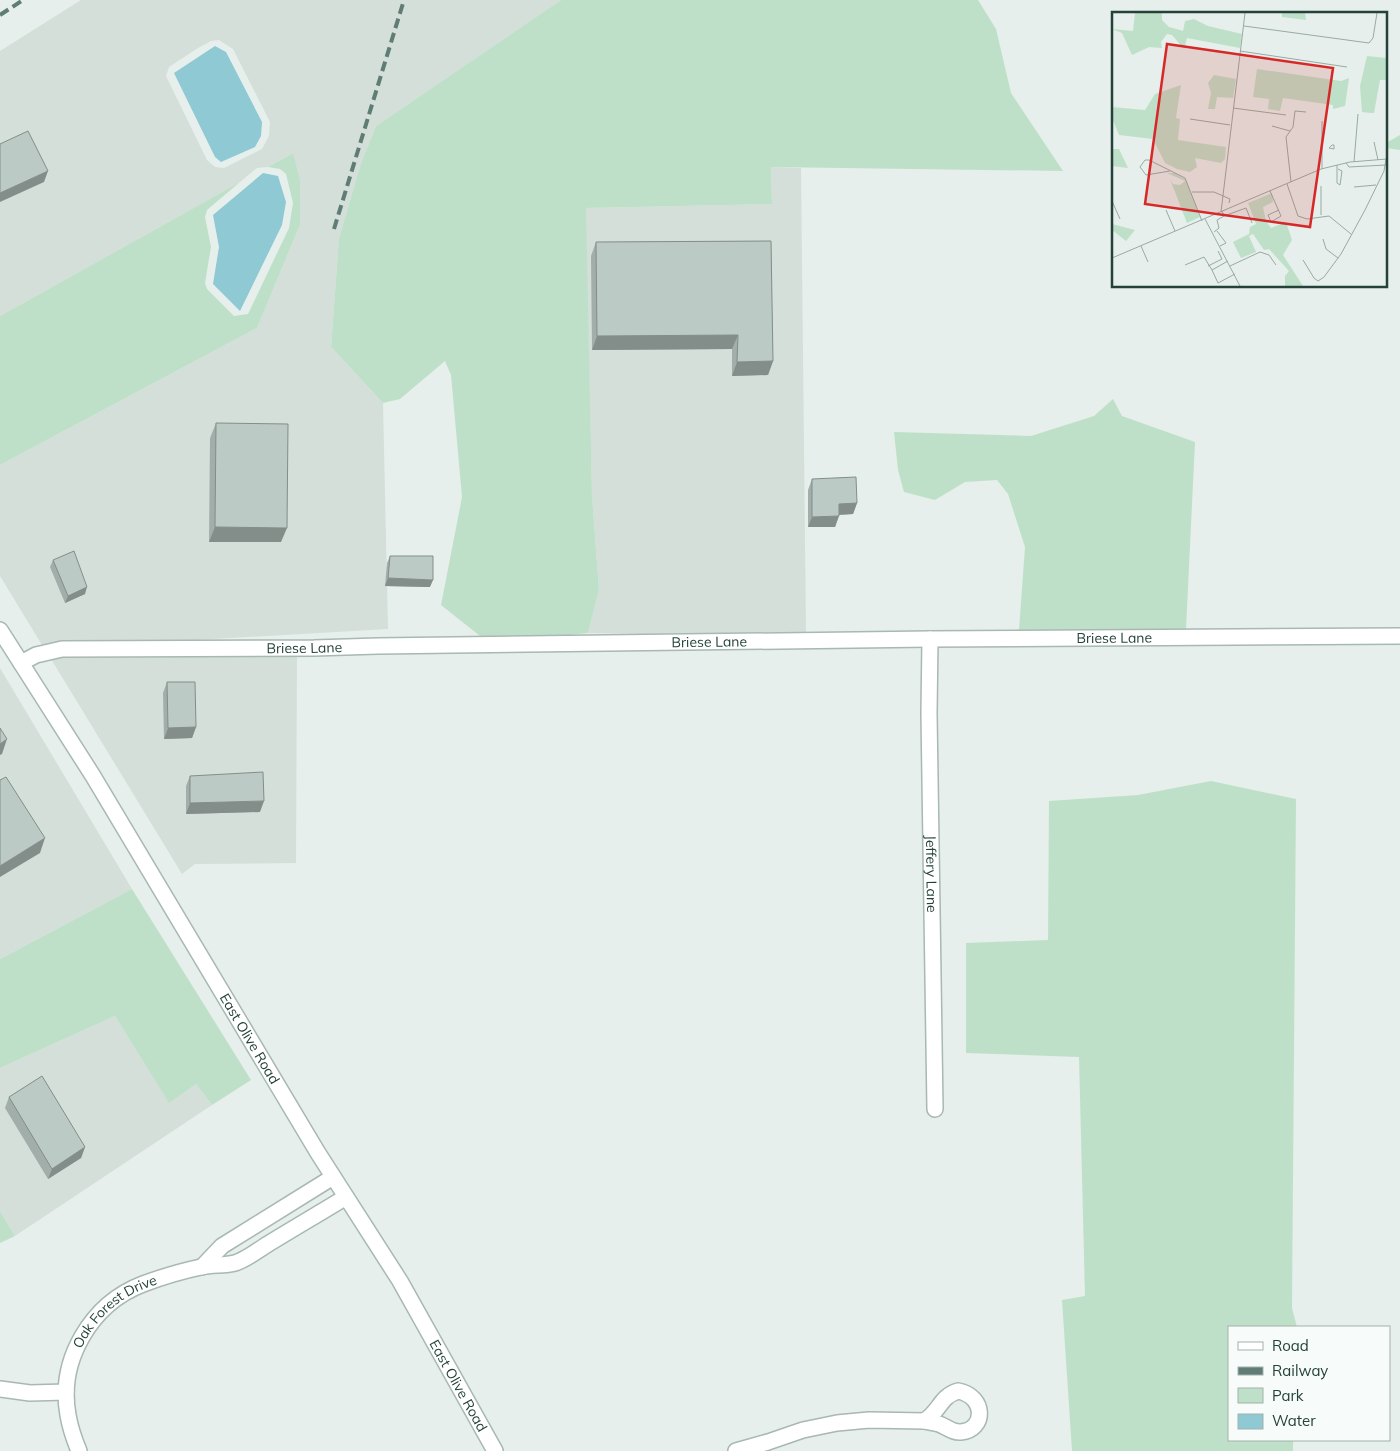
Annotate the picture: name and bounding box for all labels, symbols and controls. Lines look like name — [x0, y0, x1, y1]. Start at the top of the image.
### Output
inset map — [1112, 12, 1388, 288]
street label: Briese Lane — [1076, 629, 1152, 647]
street label: Briese Lane — [671, 632, 747, 651]
street label: Briese Lane — [266, 638, 342, 657]
street label: Jeffery Lane — [922, 835, 941, 913]
street label: East Olive Road — [216, 990, 284, 1087]
street label: Oak Forest Drive — [69, 1271, 159, 1351]
legend — [1228, 1326, 1390, 1441]
text: Road — [1272, 1336, 1309, 1355]
street label: East Olive Road — [426, 1337, 491, 1435]
text: Railway — [1272, 1361, 1328, 1380]
text: Park — [1272, 1386, 1304, 1405]
text: Water — [1272, 1411, 1316, 1430]

